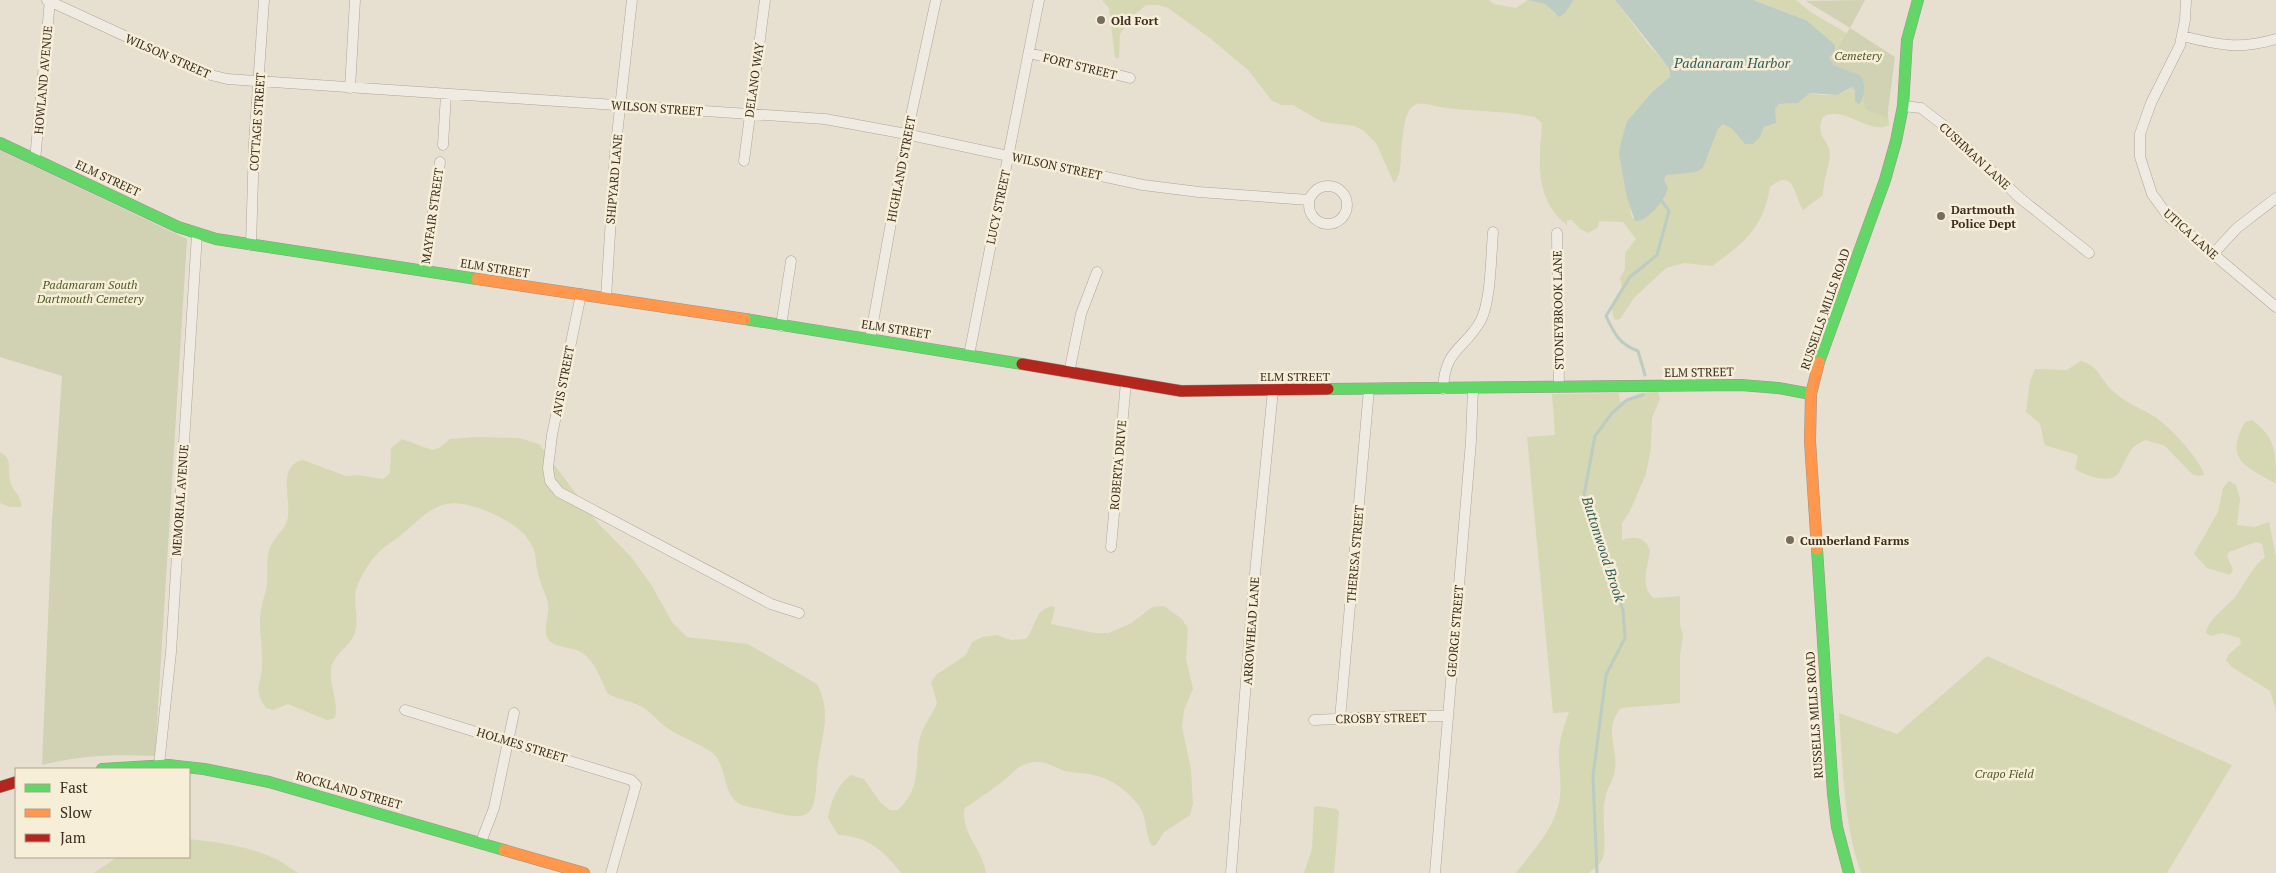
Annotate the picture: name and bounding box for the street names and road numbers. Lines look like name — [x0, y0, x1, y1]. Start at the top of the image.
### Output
street label: HOWLAND AVENUE — [31, 25, 55, 135]
street label: WILSON STREET — [123, 30, 214, 82]
street label: DELANO WAY — [741, 41, 767, 119]
street label: FORT STREET — [1041, 50, 1119, 83]
street label: COTTAGE STREET — [246, 72, 268, 172]
street label: WILSON STREET — [611, 97, 704, 119]
street label: HIGHLAND STREET — [883, 114, 919, 223]
street label: CUSHMAN LANE — [1936, 119, 2014, 193]
street label: SHIPYARD LANE — [603, 133, 625, 225]
street label: WILSON STREET — [1010, 149, 1104, 183]
street label: ELM STREET — [73, 156, 143, 200]
street label: MAYFAIR STREET — [418, 166, 446, 265]
street label: LUCY STREET — [983, 168, 1013, 246]
street label: UTICA LANE — [2160, 205, 2222, 263]
street label: RUSSELLS MILLS ROAD — [1797, 246, 1853, 372]
street label: STONEYBROOK LANE — [1549, 250, 1567, 370]
street label: ELM STREET — [459, 255, 531, 281]
street label: ELM STREET — [860, 316, 932, 342]
street label: AVIS STREET — [549, 344, 577, 418]
street label: ELM STREET — [1664, 364, 1735, 380]
street label: ELM STREET — [1260, 369, 1330, 384]
street label: ROBERTA DRIVE — [1107, 419, 1129, 511]
street label: MEMORIAL AVENUE — [169, 444, 191, 556]
street label: THERESA STREET — [1343, 504, 1367, 603]
street label: ARROWHEAD LANE — [1240, 576, 1262, 686]
street label: GEORGE STREET — [1443, 584, 1467, 678]
street label: RUSSELLS MILLS ROAD — [1802, 651, 1826, 779]
street label: CROSBY STREET — [1335, 710, 1427, 726]
street label: HOLMES STREET — [475, 724, 570, 766]
street label: ROCKLAND STREET — [294, 768, 404, 812]

